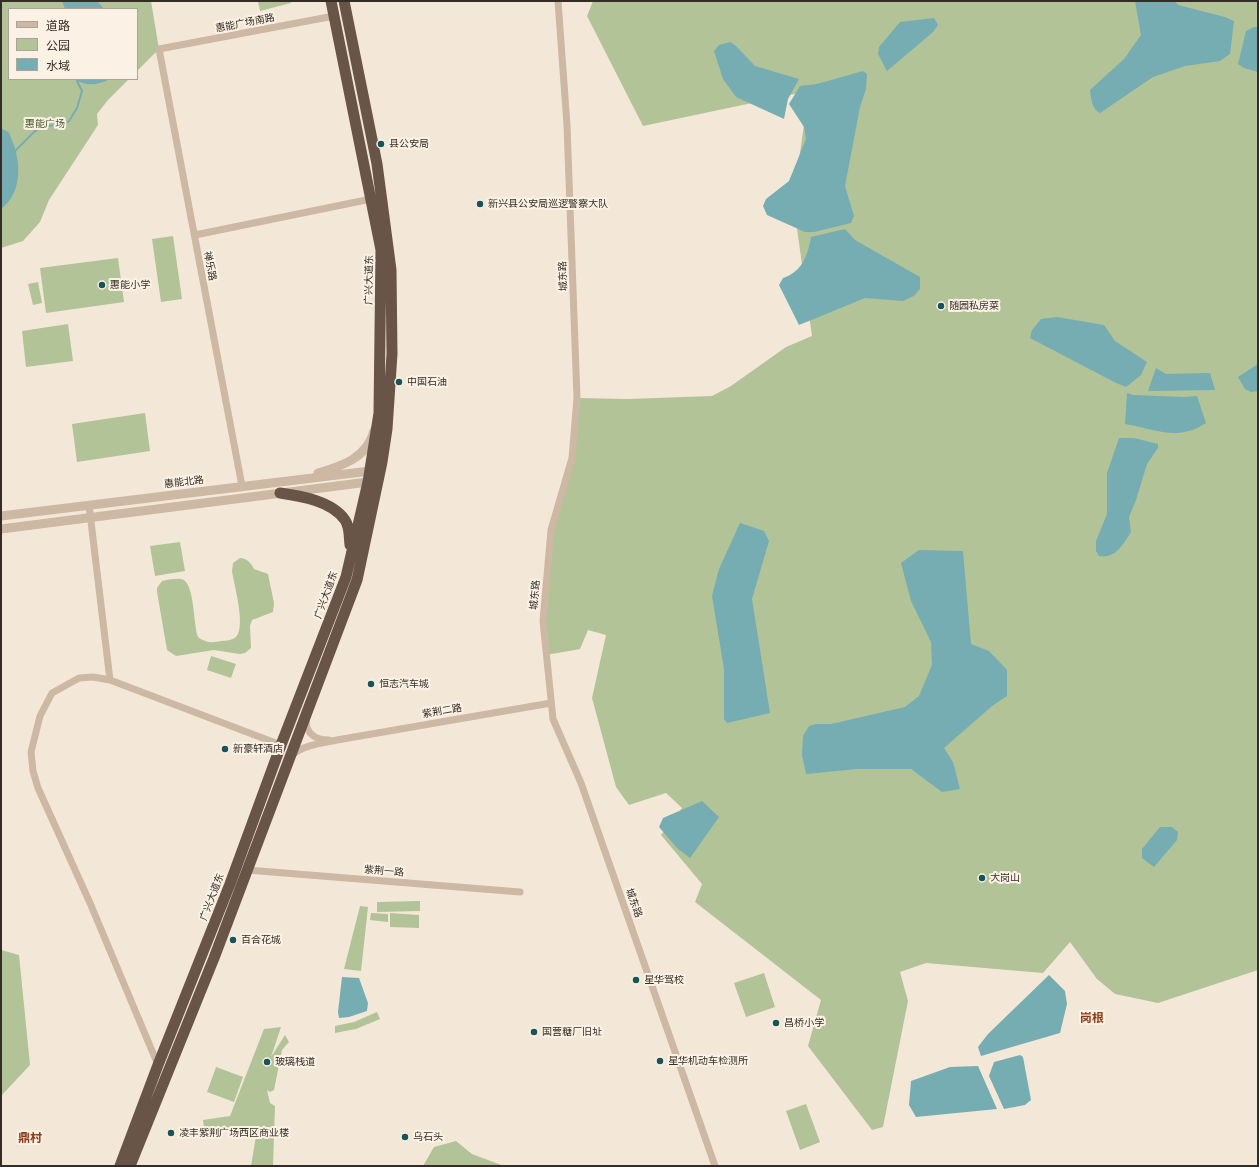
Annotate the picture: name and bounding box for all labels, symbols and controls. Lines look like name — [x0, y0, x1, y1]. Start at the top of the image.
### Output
legend — [8, 8, 138, 80]
street label: 惠能广场南路 — [214, 11, 276, 35]
text: 道路 — [46, 18, 70, 33]
text: 公园 — [46, 38, 70, 53]
text: 水域 — [46, 58, 70, 73]
park label: 惠能广场 — [25, 118, 65, 130]
place label: 县公安局 — [389, 138, 429, 150]
marker: 县公安局 — [376, 139, 386, 149]
place label: 新兴县公安局巡逻警察大队 — [488, 198, 608, 210]
marker: 新兴县公安局巡逻警察大队 — [475, 199, 485, 209]
street label: 禅乐路 — [201, 250, 219, 282]
street label: 广兴大道东 — [363, 255, 375, 305]
street label: 城东路 — [556, 261, 570, 291]
place label: 惠能小学 — [110, 279, 150, 291]
marker: 惠能小学 — [97, 280, 107, 290]
place label: 随园私房菜 — [949, 300, 999, 312]
marker: 随园私房菜 — [936, 301, 946, 311]
place label: 中国石油 — [407, 376, 447, 388]
marker: 中国石油 — [394, 377, 404, 387]
street label: 惠能北路 — [163, 474, 205, 490]
street label: 广兴大道东 — [312, 569, 340, 621]
street label: 城东路 — [528, 580, 542, 610]
place label: 恒志汽车城 — [379, 678, 429, 690]
marker: 恒志汽车城 — [366, 679, 376, 689]
street label: 紫荆二路 — [421, 702, 463, 720]
place label: 新豪轩酒店 — [233, 743, 283, 755]
marker: 新豪轩酒店 — [220, 744, 230, 754]
street label: 紫荆一路 — [364, 863, 404, 879]
street label: 广兴大道东 — [197, 872, 227, 922]
place label: 大岗山 — [990, 872, 1020, 884]
marker: 大岗山 — [977, 873, 987, 883]
street label: 城东路 — [623, 887, 645, 919]
place label: 百合花城 — [241, 934, 281, 946]
marker: 百合花城 — [228, 935, 238, 945]
place label: 星华驾校 — [644, 974, 684, 986]
marker: 星华驾校 — [631, 975, 641, 985]
district label: 岗根 — [1080, 1011, 1104, 1025]
place label: 昌桥小学 — [784, 1017, 824, 1029]
marker: 昌桥小学 — [771, 1018, 781, 1028]
place label: 国营糖厂旧址 — [542, 1026, 602, 1038]
marker: 国营糖厂旧址 — [529, 1027, 539, 1037]
place label: 星华机动车检测所 — [668, 1055, 748, 1067]
place label: 玻璃栈道 — [275, 1056, 315, 1068]
marker: 星华机动车检测所 — [655, 1056, 665, 1066]
marker: 玻璃栈道 — [262, 1057, 272, 1067]
place label: 凌丰紫荆广场西区商业楼 — [179, 1127, 289, 1139]
marker: 凌丰紫荆广场西区商业楼 — [166, 1128, 176, 1138]
district label: 鼎村 — [18, 1131, 42, 1145]
place label: 乌石头 — [413, 1131, 443, 1143]
marker: 乌石头 — [400, 1132, 410, 1142]

